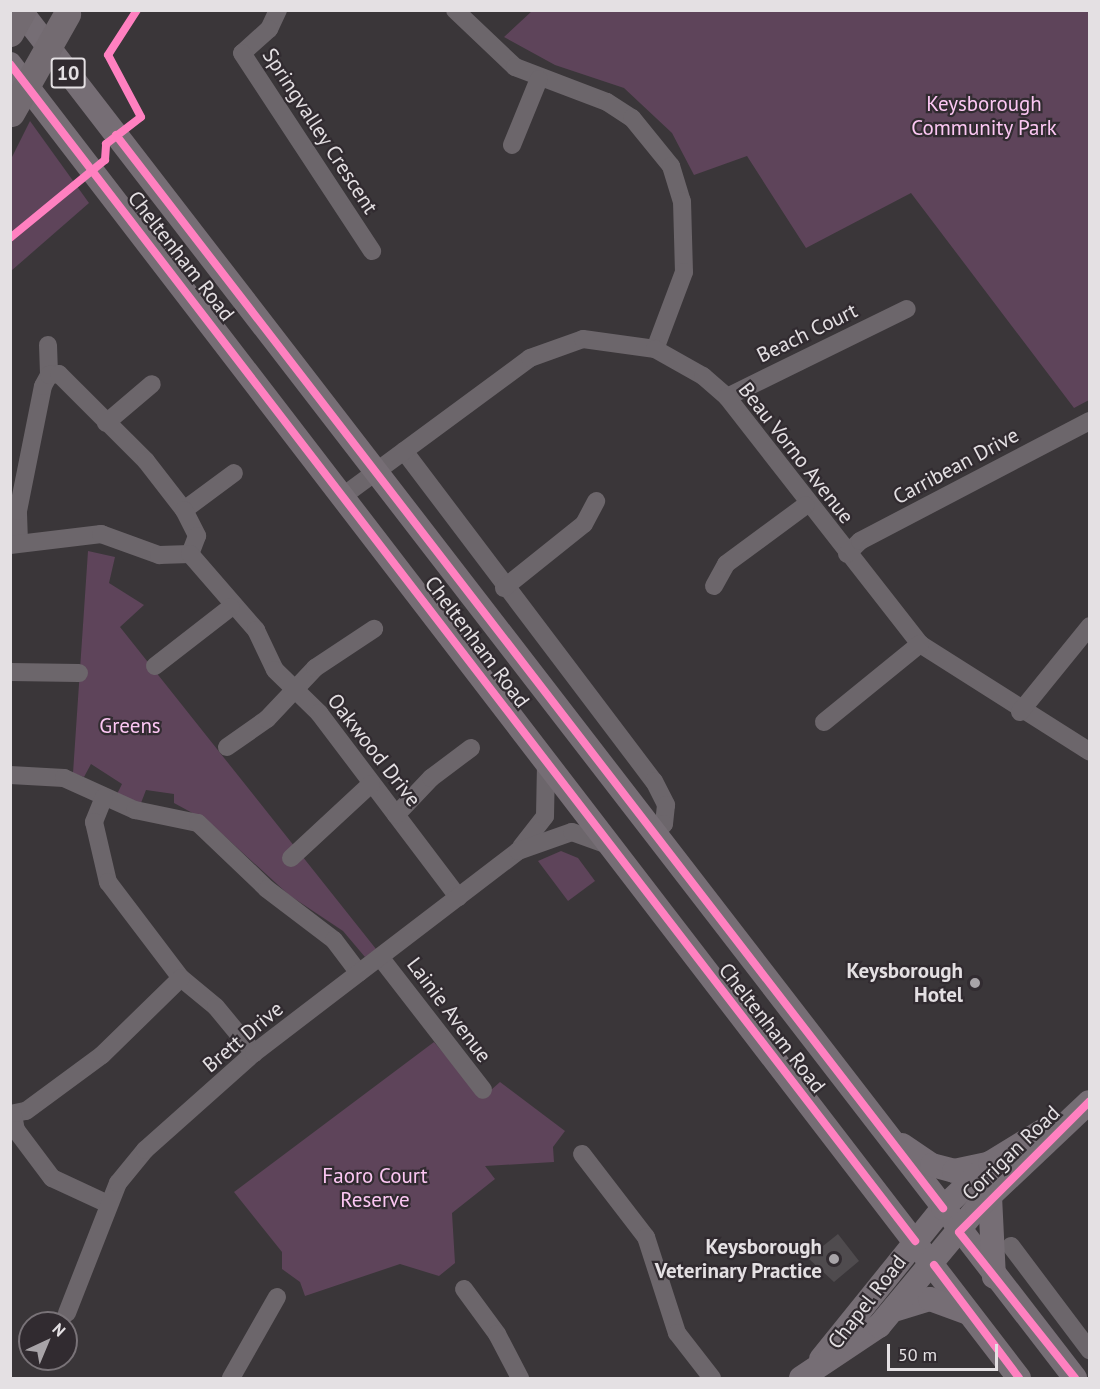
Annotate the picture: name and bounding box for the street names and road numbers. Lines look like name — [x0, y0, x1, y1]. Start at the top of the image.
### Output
street label: Springvalley Crescent — [257, 43, 383, 219]
road number: 10 — [50, 56, 86, 90]
street label: Cheltenham Road — [122, 186, 240, 326]
street label: Beach Court — [753, 298, 861, 368]
street label: Beau Vorno Avenue — [733, 377, 859, 529]
street label: Carribean Drive — [889, 422, 1023, 510]
street label: Cheltenham Road — [419, 571, 535, 713]
street label: Oakwood Drive — [322, 688, 426, 812]
street label: Lainie Avenue — [401, 952, 497, 1068]
street label: Cheltenham Road — [713, 958, 831, 1098]
street label: Brett Drive — [198, 996, 288, 1078]
street label: Corrigan Road — [957, 1100, 1065, 1206]
street label: Chapel Road — [823, 1250, 911, 1354]

